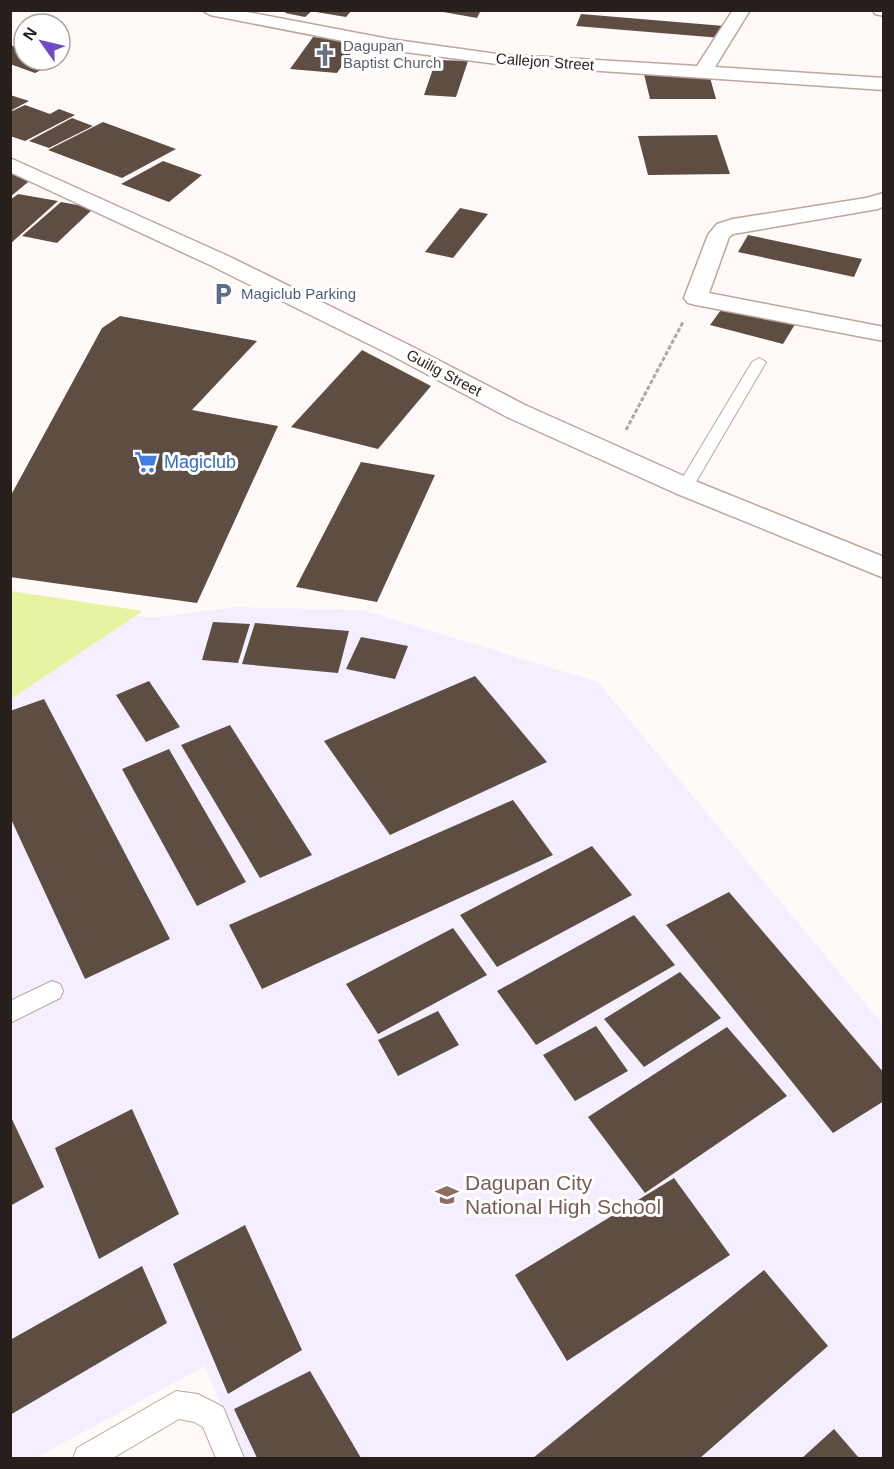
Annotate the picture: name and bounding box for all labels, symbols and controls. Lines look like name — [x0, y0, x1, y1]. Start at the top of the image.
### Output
north arrow — [12, 12, 72, 72]
text: N — [20, 24, 40, 43]
place label: Dagupan Baptist Church — [343, 37, 441, 71]
church icon: Dagupan Baptist Church — [312, 42, 338, 68]
street label: Callejon Street — [495, 50, 596, 73]
parking icon: Magiclub Parking — [210, 281, 236, 307]
place label: Magiclub Parking — [241, 285, 356, 302]
street label: Guilig Street — [404, 346, 485, 400]
supermarket icon: Magiclub — [133, 449, 159, 475]
place label: Magiclub — [164, 452, 236, 472]
place label: Dagupan City National High School — [465, 1171, 661, 1218]
school or university icon: Dagupan City National High School — [434, 1182, 460, 1208]

